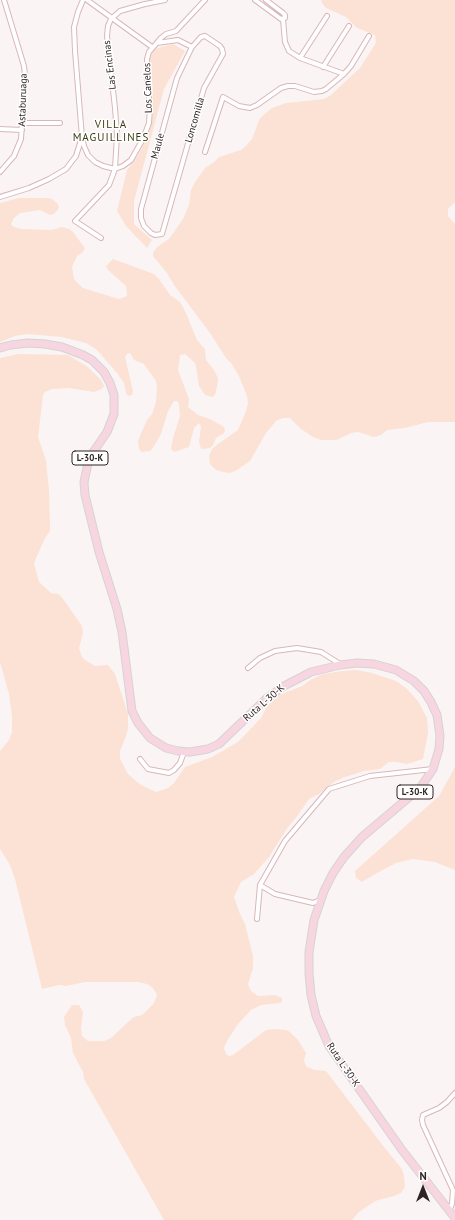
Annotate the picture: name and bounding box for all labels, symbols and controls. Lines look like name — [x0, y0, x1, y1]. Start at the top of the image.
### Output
street label: Las Encinas — [101, 40, 119, 90]
street label: Los Canelos — [141, 63, 155, 113]
street label: Astaburuaga — [16, 73, 30, 127]
street label: Loncomilla — [183, 96, 207, 144]
district label: VILLA MAGUILLINES — [73, 118, 149, 144]
street label: Maule — [149, 132, 167, 160]
road number: L-30-K — [72, 451, 108, 465]
street label: Ruta L-30-K — [241, 682, 287, 724]
road number: L-30-K — [397, 785, 433, 799]
street label: Ruta L-30-K — [324, 1041, 362, 1089]
north arrow — [403, 1168, 443, 1208]
text: N — [419, 1169, 427, 1183]

